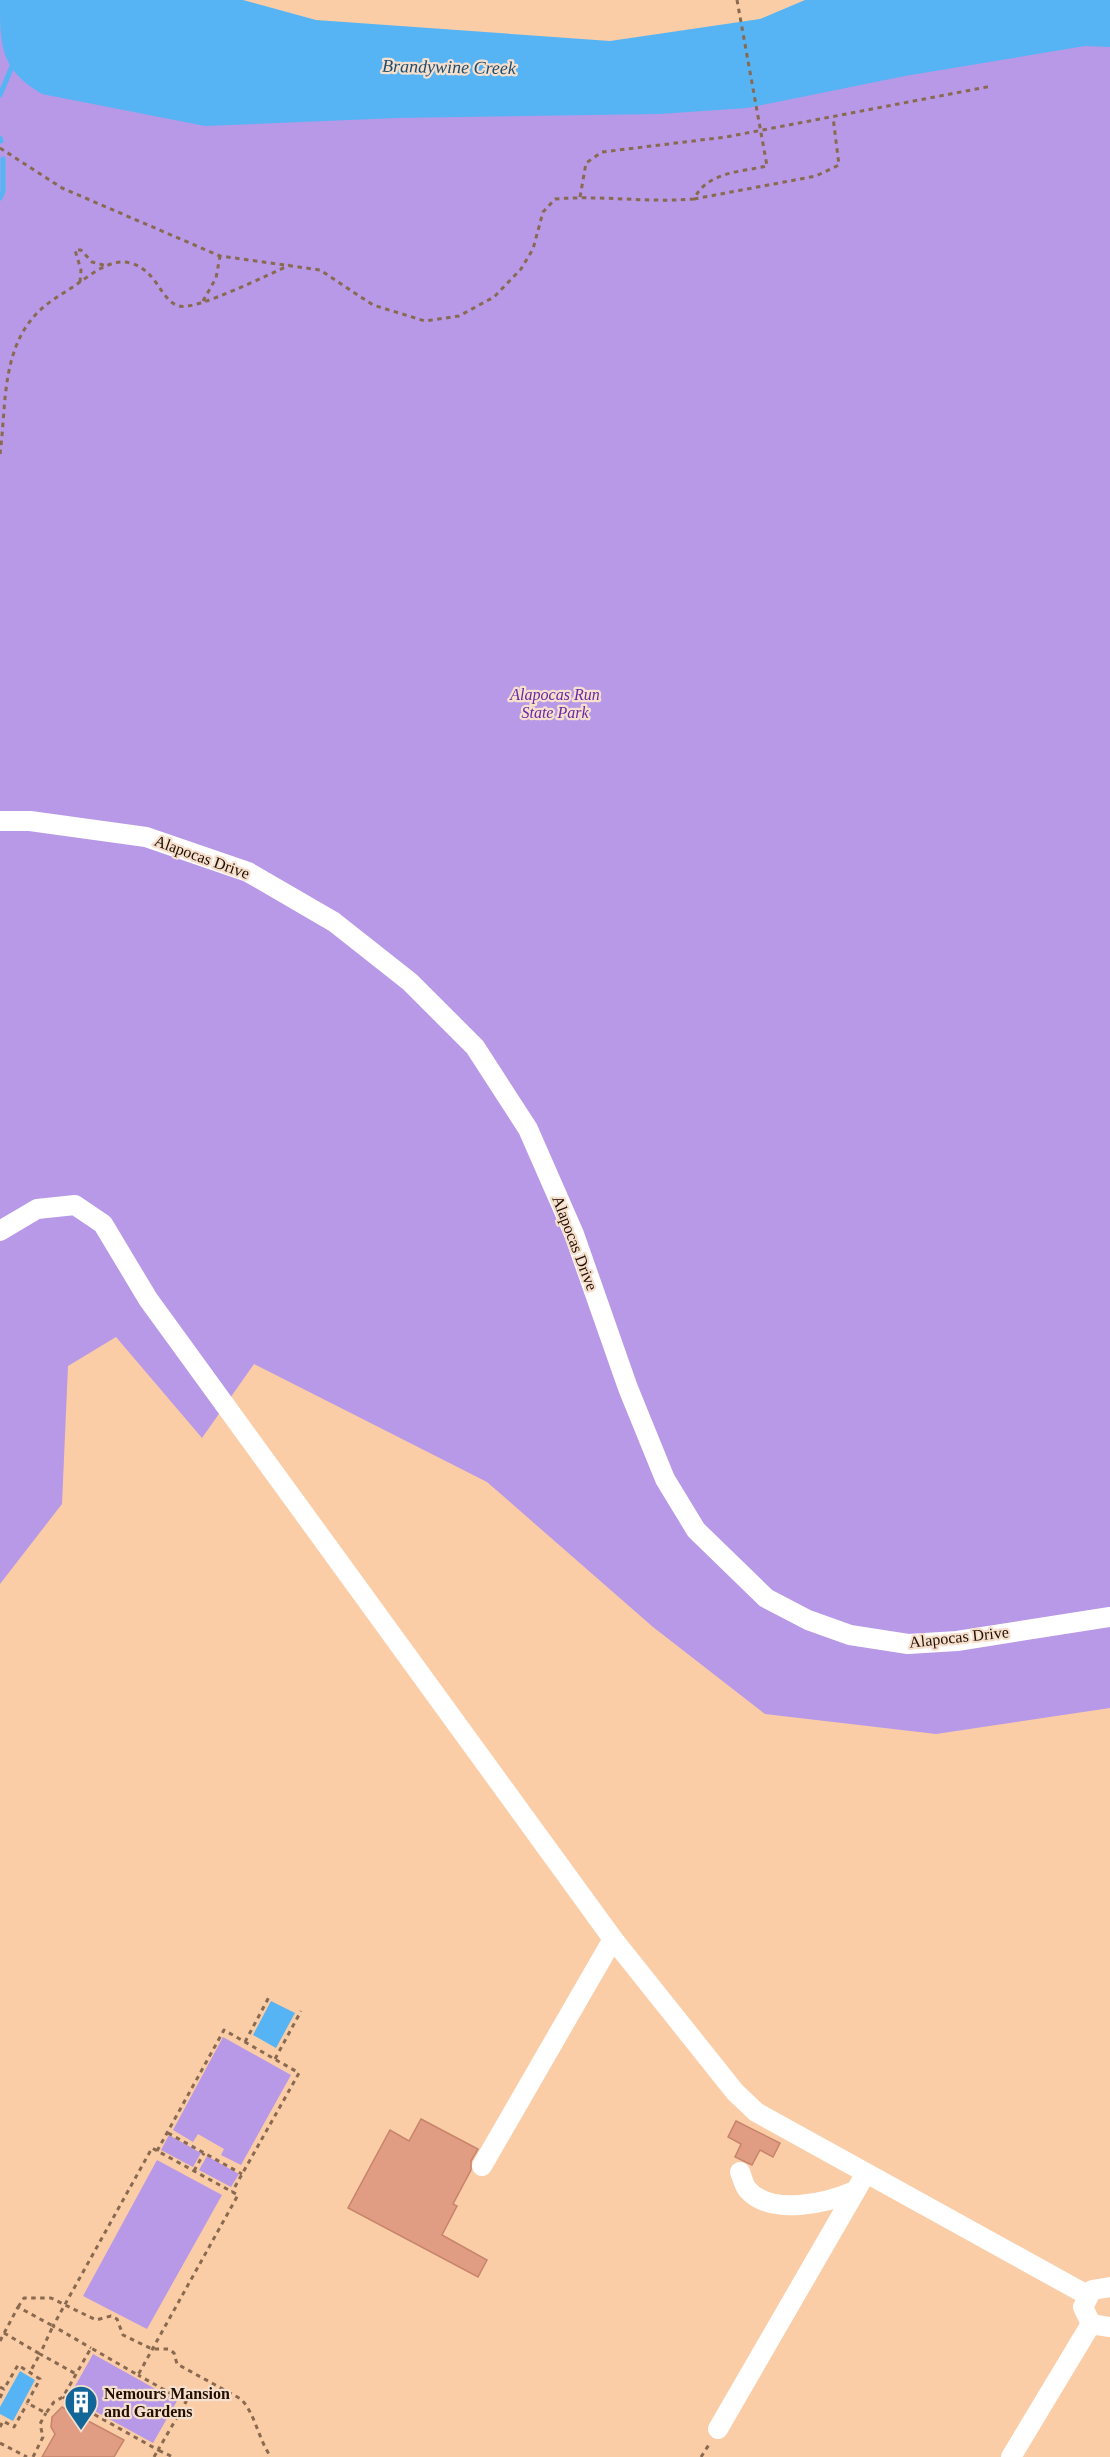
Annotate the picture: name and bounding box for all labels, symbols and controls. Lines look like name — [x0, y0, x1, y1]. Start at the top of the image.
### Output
water label: Brandywine Creek — [382, 56, 517, 78]
park label: Alapocas Run State Park — [509, 686, 600, 721]
street label: Alapocas Drive — [152, 832, 252, 883]
street label: Alapocas Drive — [548, 1193, 601, 1293]
street label: Alapocas Drive — [908, 1623, 1010, 1652]
building icon: Nemours Mansion and Gardens — [63, 2384, 99, 2431]
place label: Nemours Mansion and Gardens — [104, 2385, 230, 2420]

